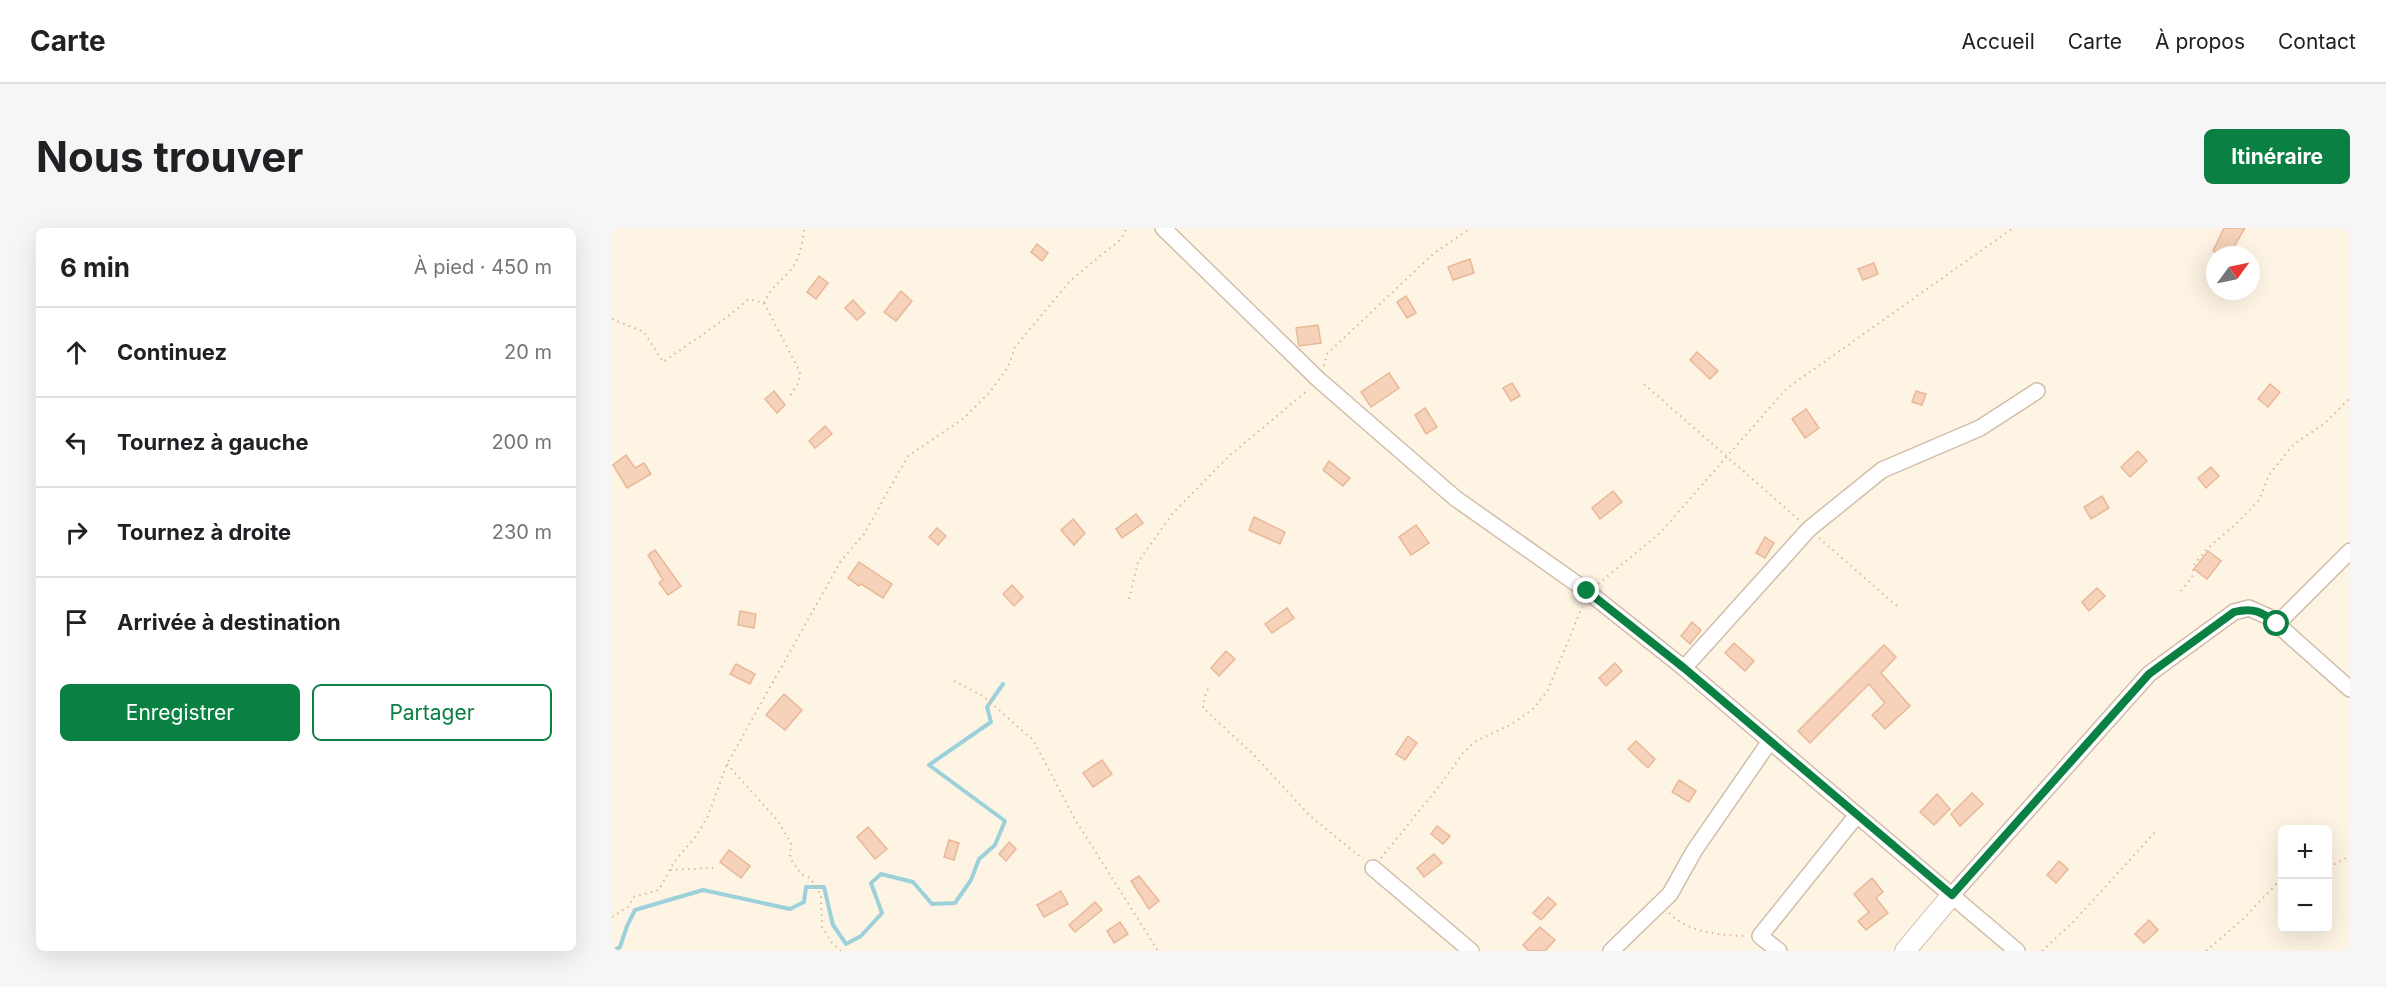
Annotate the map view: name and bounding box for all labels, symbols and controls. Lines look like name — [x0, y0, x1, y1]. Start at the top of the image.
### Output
text: Carte — [30, 24, 106, 58]
text: Accueil — [1961, 29, 2035, 54]
text: Carte — [2068, 29, 2122, 54]
text: À propos — [2155, 29, 2245, 54]
text: Contact — [2278, 29, 2356, 54]
button: Itinéraire — [2204, 129, 2350, 184]
text: Nous trouver — [36, 131, 303, 182]
north arrow — [2206, 246, 2260, 300]
text: 6 min — [60, 252, 130, 283]
text: À pied · 450 m — [414, 255, 552, 279]
icon: ahead — [60, 336, 93, 369]
text: Continuez — [117, 339, 227, 365]
text: 20 m — [504, 340, 552, 364]
icon: left — [60, 426, 93, 459]
text: Tournez à gauche — [117, 429, 309, 455]
text: 200 m — [491, 430, 552, 454]
icon: right — [60, 516, 93, 549]
text: Tournez à droite — [117, 519, 291, 545]
text: 230 m — [492, 520, 552, 544]
route end — [1573, 577, 1599, 603]
icon: arrive — [60, 606, 93, 639]
text: Arrivée à destination — [117, 609, 341, 635]
route start — [2263, 610, 2289, 636]
button: Enregistrer — [60, 684, 300, 741]
button: Partager — [312, 684, 552, 741]
map controls — [2278, 825, 2332, 933]
button: + — [2278, 825, 2332, 879]
button: − — [2278, 879, 2332, 933]

